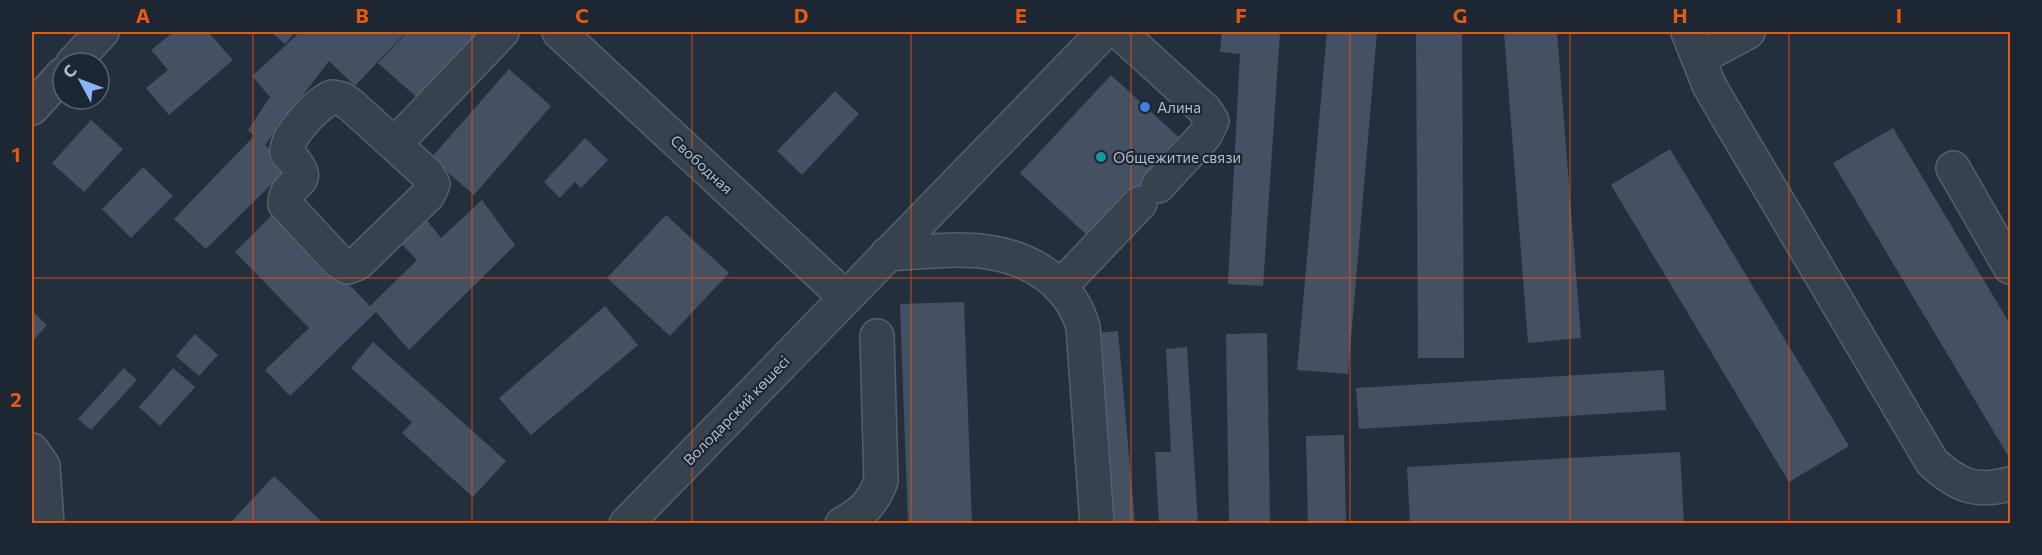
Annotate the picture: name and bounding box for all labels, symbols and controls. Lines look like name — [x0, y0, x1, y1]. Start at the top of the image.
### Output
text: A — [136, 3, 150, 27]
text: B — [355, 3, 369, 27]
text: C — [575, 3, 589, 27]
text: D — [794, 3, 808, 27]
text: E — [1015, 3, 1027, 27]
text: F — [1235, 3, 1247, 27]
text: G — [1453, 3, 1467, 27]
text: H — [1673, 3, 1688, 27]
text: I — [1896, 3, 1902, 27]
north arrow — [51, 51, 111, 111]
text: С — [59, 60, 80, 81]
place label: Алина — [1157, 98, 1201, 116]
marker: Алина — [1138, 100, 1152, 114]
street label: Свободная — [667, 131, 737, 197]
text: 1 — [11, 142, 21, 166]
place label: Общежитие связи — [1113, 148, 1241, 166]
marker: Общежитие связи — [1094, 150, 1108, 164]
street label: Володарский көшесі — [679, 352, 793, 468]
text: 2 — [10, 387, 22, 411]

